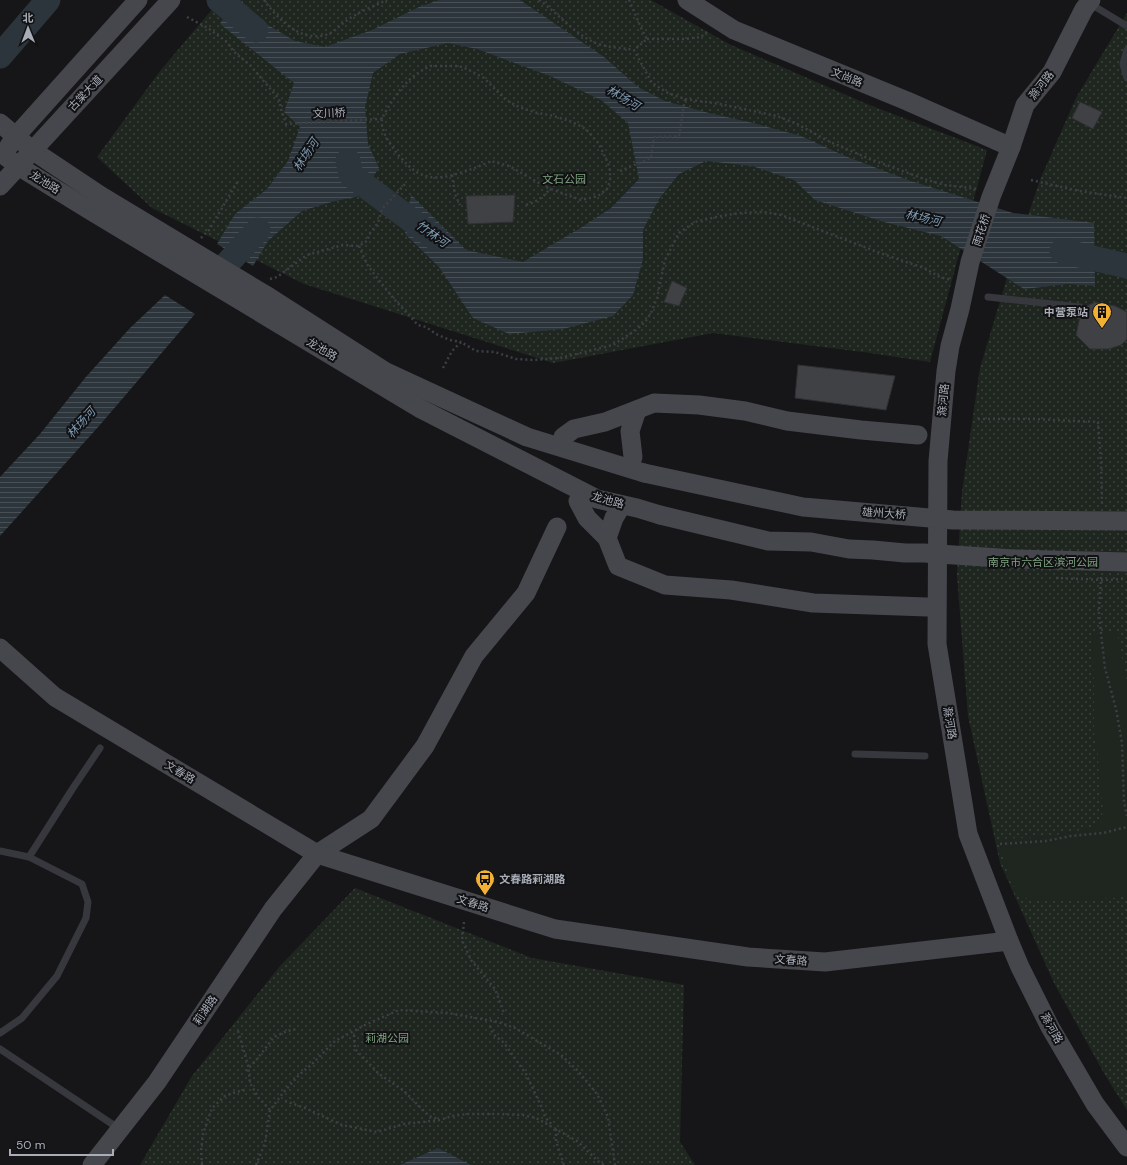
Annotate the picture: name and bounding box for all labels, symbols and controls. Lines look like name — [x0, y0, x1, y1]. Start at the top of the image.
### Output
north arrow — [8, 8, 48, 48]
text: 北 — [22, 11, 33, 25]
street label: 文尚路 — [829, 64, 865, 90]
street label: 滁河路 — [1025, 68, 1057, 102]
street label: 古棠大道 — [65, 72, 105, 114]
water label: 林场河 — [603, 82, 644, 115]
street label: 文川桥 — [312, 105, 346, 121]
water label: 林场河 — [289, 134, 324, 174]
street label: 龙池路 — [27, 167, 63, 197]
park label: 文石公园 — [542, 172, 586, 186]
water label: 林场河 — [904, 206, 944, 230]
street label: 雨花桥 — [969, 212, 993, 248]
water label: 竹林河 — [413, 217, 453, 252]
building icon: 中营泵站 — [1091, 301, 1113, 329]
place label: 中营泵站 — [1044, 305, 1088, 319]
street label: 龙池路 — [304, 335, 340, 363]
street label: 滁河路 — [935, 383, 951, 417]
water label: 林场河 — [63, 403, 100, 442]
street label: 龙池路 — [590, 489, 626, 511]
street label: 雄州大桥 — [862, 504, 906, 522]
park label: 南京市六合区滨河公园 — [988, 555, 1098, 569]
street label: 滁河路 — [941, 706, 959, 740]
street label: 文春路 — [162, 758, 198, 786]
bus stop icon: 文春路莉湖路 — [474, 868, 496, 896]
place label: 文春路莉湖路 — [499, 872, 566, 886]
street label: 文春路 — [455, 891, 491, 915]
street label: 文春路 — [774, 952, 808, 968]
street label: 莉湖路 — [190, 992, 220, 1028]
street label: 滁河路 — [1038, 1010, 1066, 1046]
park label: 莉湖公园 — [365, 1031, 409, 1045]
scale bar — [10, 1131, 113, 1157]
text: 50 m — [16, 1137, 45, 1153]

